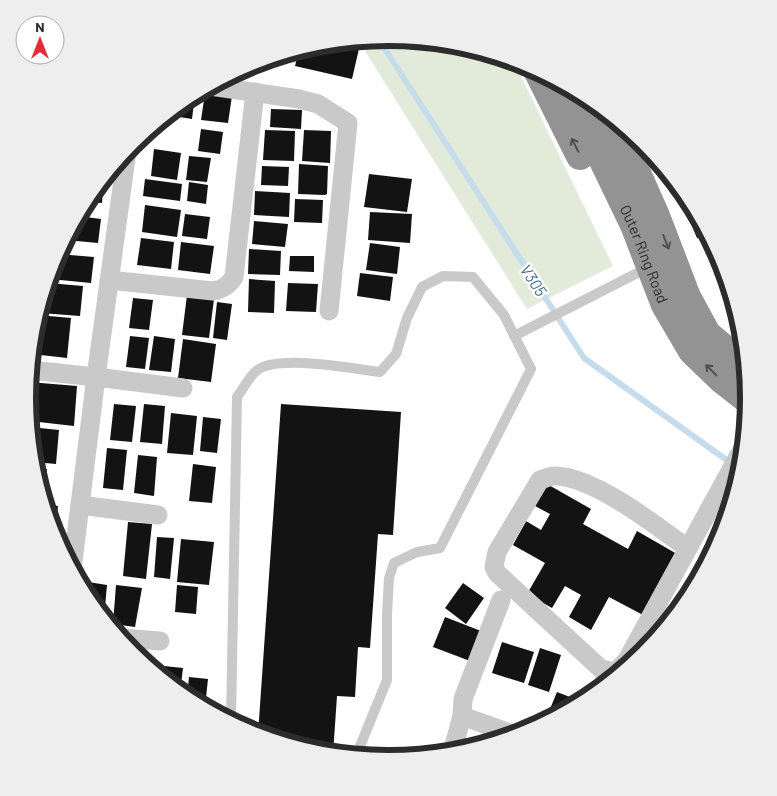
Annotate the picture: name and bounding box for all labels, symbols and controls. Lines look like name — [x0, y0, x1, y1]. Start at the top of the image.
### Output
north arrow — [15, 15, 65, 65]
text: N — [35, 18, 45, 35]
one-way arrow — [570, 138, 580, 153]
street label: Outer Ring Road — [617, 202, 672, 306]
one-way arrow — [662, 234, 671, 249]
water label: V305 — [517, 261, 551, 299]
one-way arrow — [705, 364, 718, 376]

